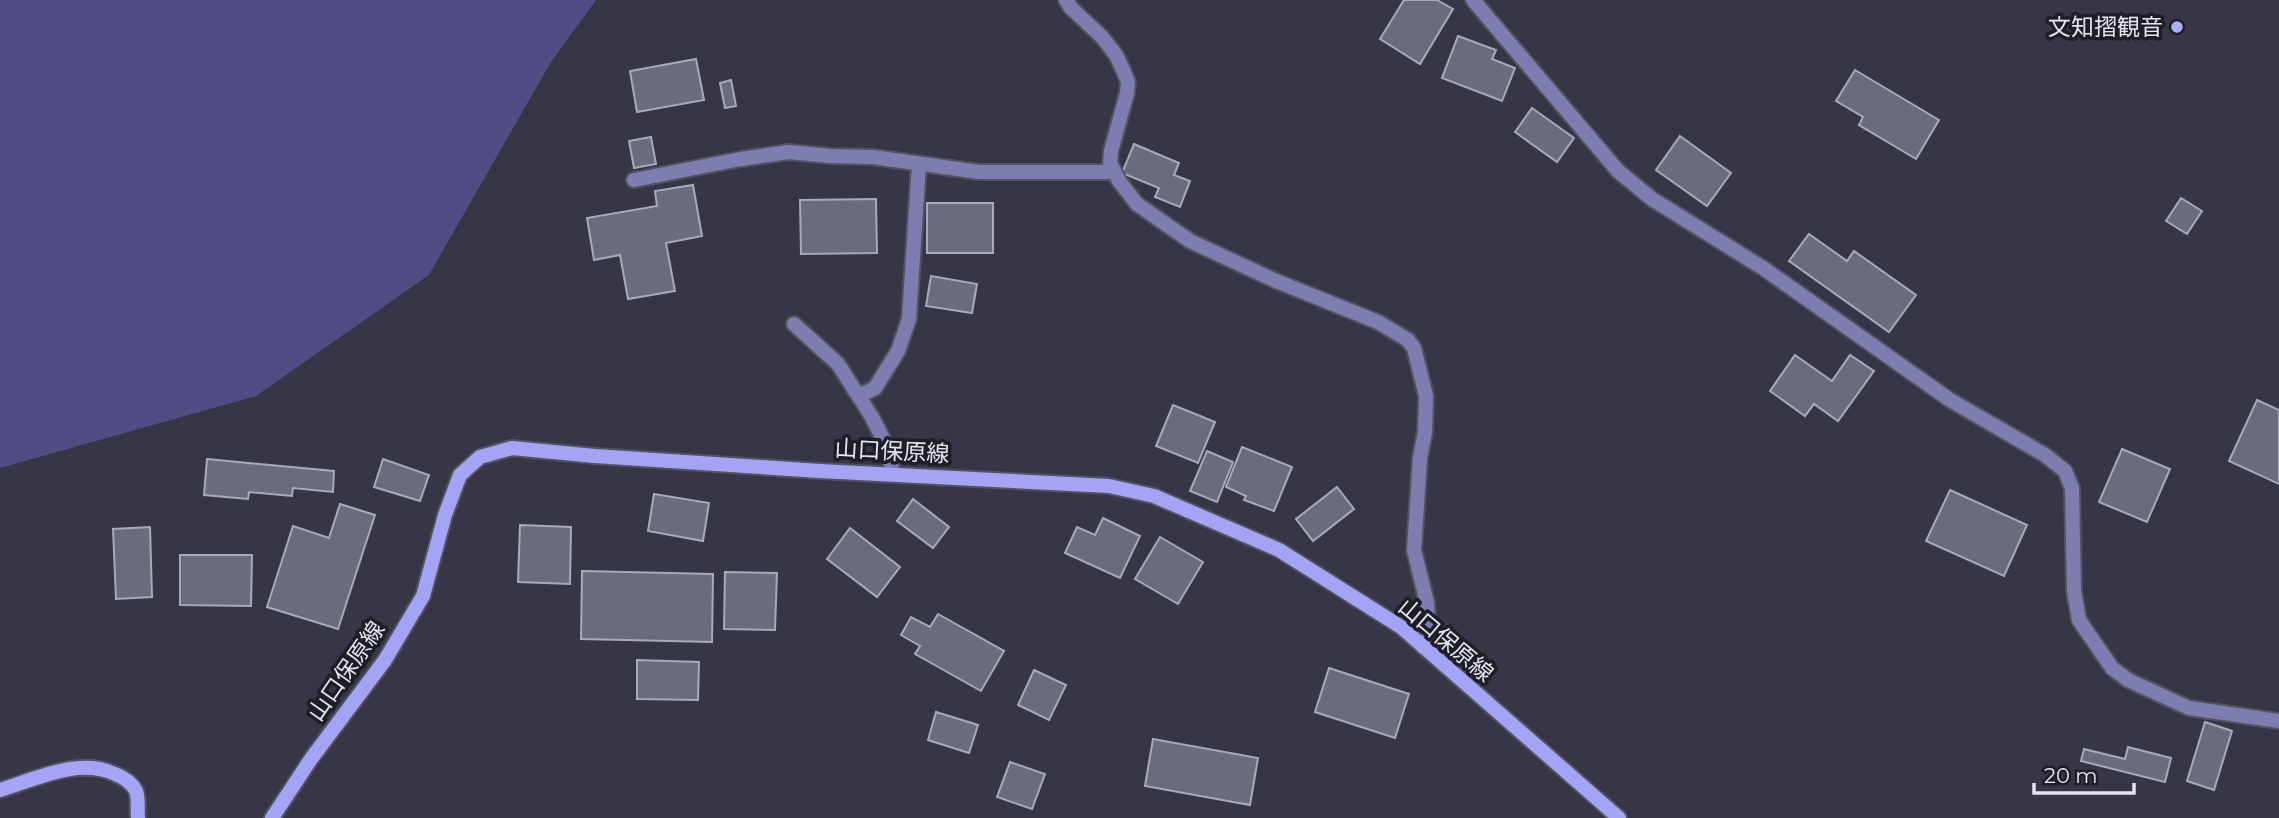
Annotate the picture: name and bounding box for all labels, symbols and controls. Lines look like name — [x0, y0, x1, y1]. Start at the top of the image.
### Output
place label: 文知摺観音 — [2048, 13, 2163, 41]
marker: 文知摺観音 — [2169, 19, 2185, 35]
street label: 山口保原線 — [834, 434, 950, 468]
street label: 山口保原線 — [1393, 592, 1499, 688]
street label: 山口保原線 — [302, 616, 390, 726]
scale bar — [2034, 752, 2134, 796]
text: 20 m — [2044, 763, 2098, 788]

